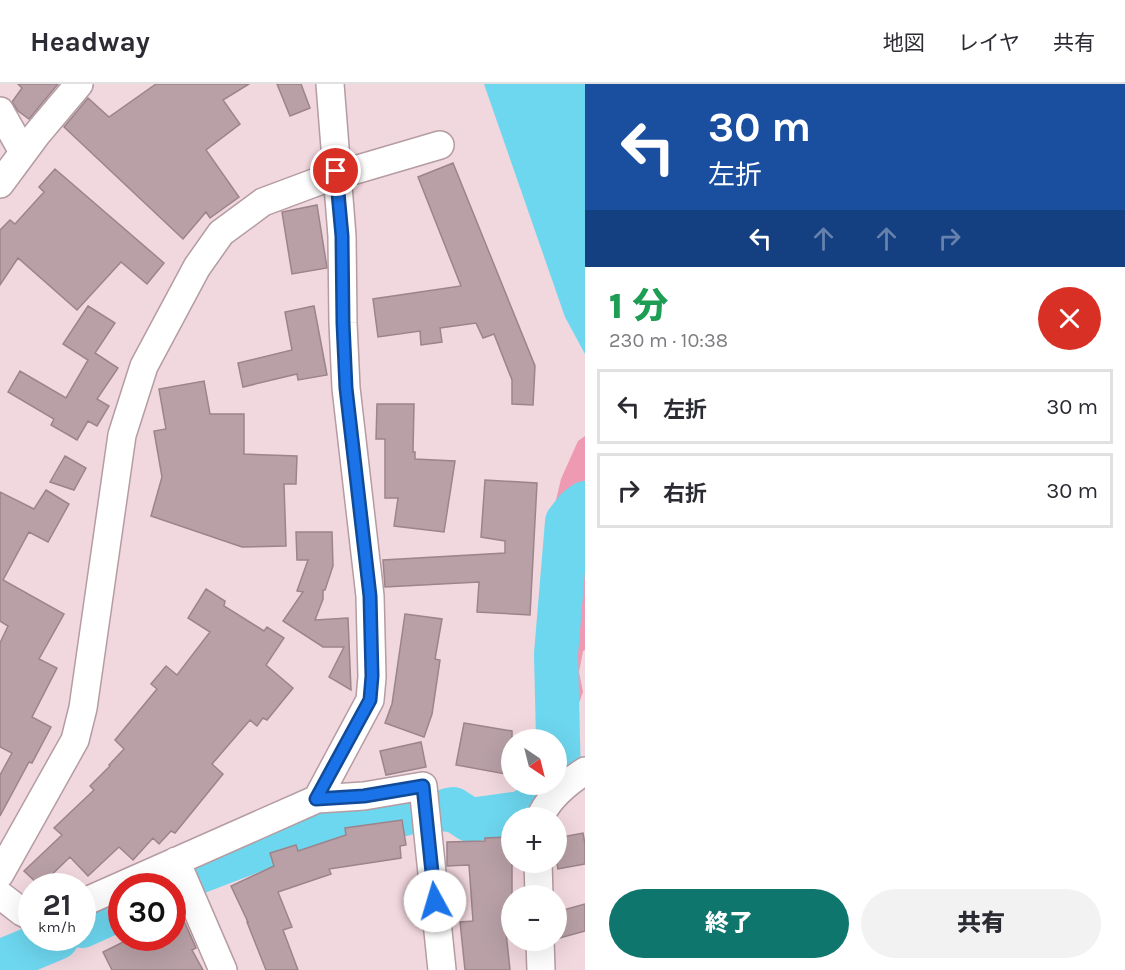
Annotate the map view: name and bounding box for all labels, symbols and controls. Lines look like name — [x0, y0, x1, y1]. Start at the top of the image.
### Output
text: Headway — [30, 25, 150, 58]
text: 地図 — [883, 31, 925, 55]
text: レイヤ — [958, 31, 1020, 55]
text: 共有 — [1053, 31, 1095, 55]
text: 30 m — [708, 102, 811, 152]
icon: left — [609, 108, 687, 186]
pin — [310, 145, 361, 196]
icon: arrive — [319, 154, 352, 187]
text: 左折 — [708, 159, 762, 191]
icon: left — [744, 222, 777, 255]
icon: ahead — [807, 222, 840, 255]
icon: ahead — [870, 222, 903, 255]
icon: right — [933, 222, 966, 255]
text: 1 分 — [609, 285, 669, 327]
button: close — [1038, 287, 1101, 350]
text: 230 m · 10:38 — [609, 329, 728, 352]
icon: left — [612, 390, 645, 423]
text: 30 m — [1046, 394, 1098, 420]
text: 左折 — [663, 397, 707, 423]
icon: right — [612, 474, 645, 507]
text: 30 m — [1046, 478, 1098, 504]
text: 右折 — [663, 481, 707, 507]
north arrow — [501, 729, 567, 795]
map controls — [501, 729, 567, 951]
button: + — [501, 807, 567, 873]
position arrow — [403, 869, 467, 933]
speed limit sign: 30 — [108, 873, 186, 951]
button: − — [501, 885, 567, 951]
text: 21 — [43, 887, 71, 923]
button: 終了 — [609, 889, 849, 958]
button: 共有 — [861, 889, 1101, 958]
text: km/h — [38, 918, 76, 936]

